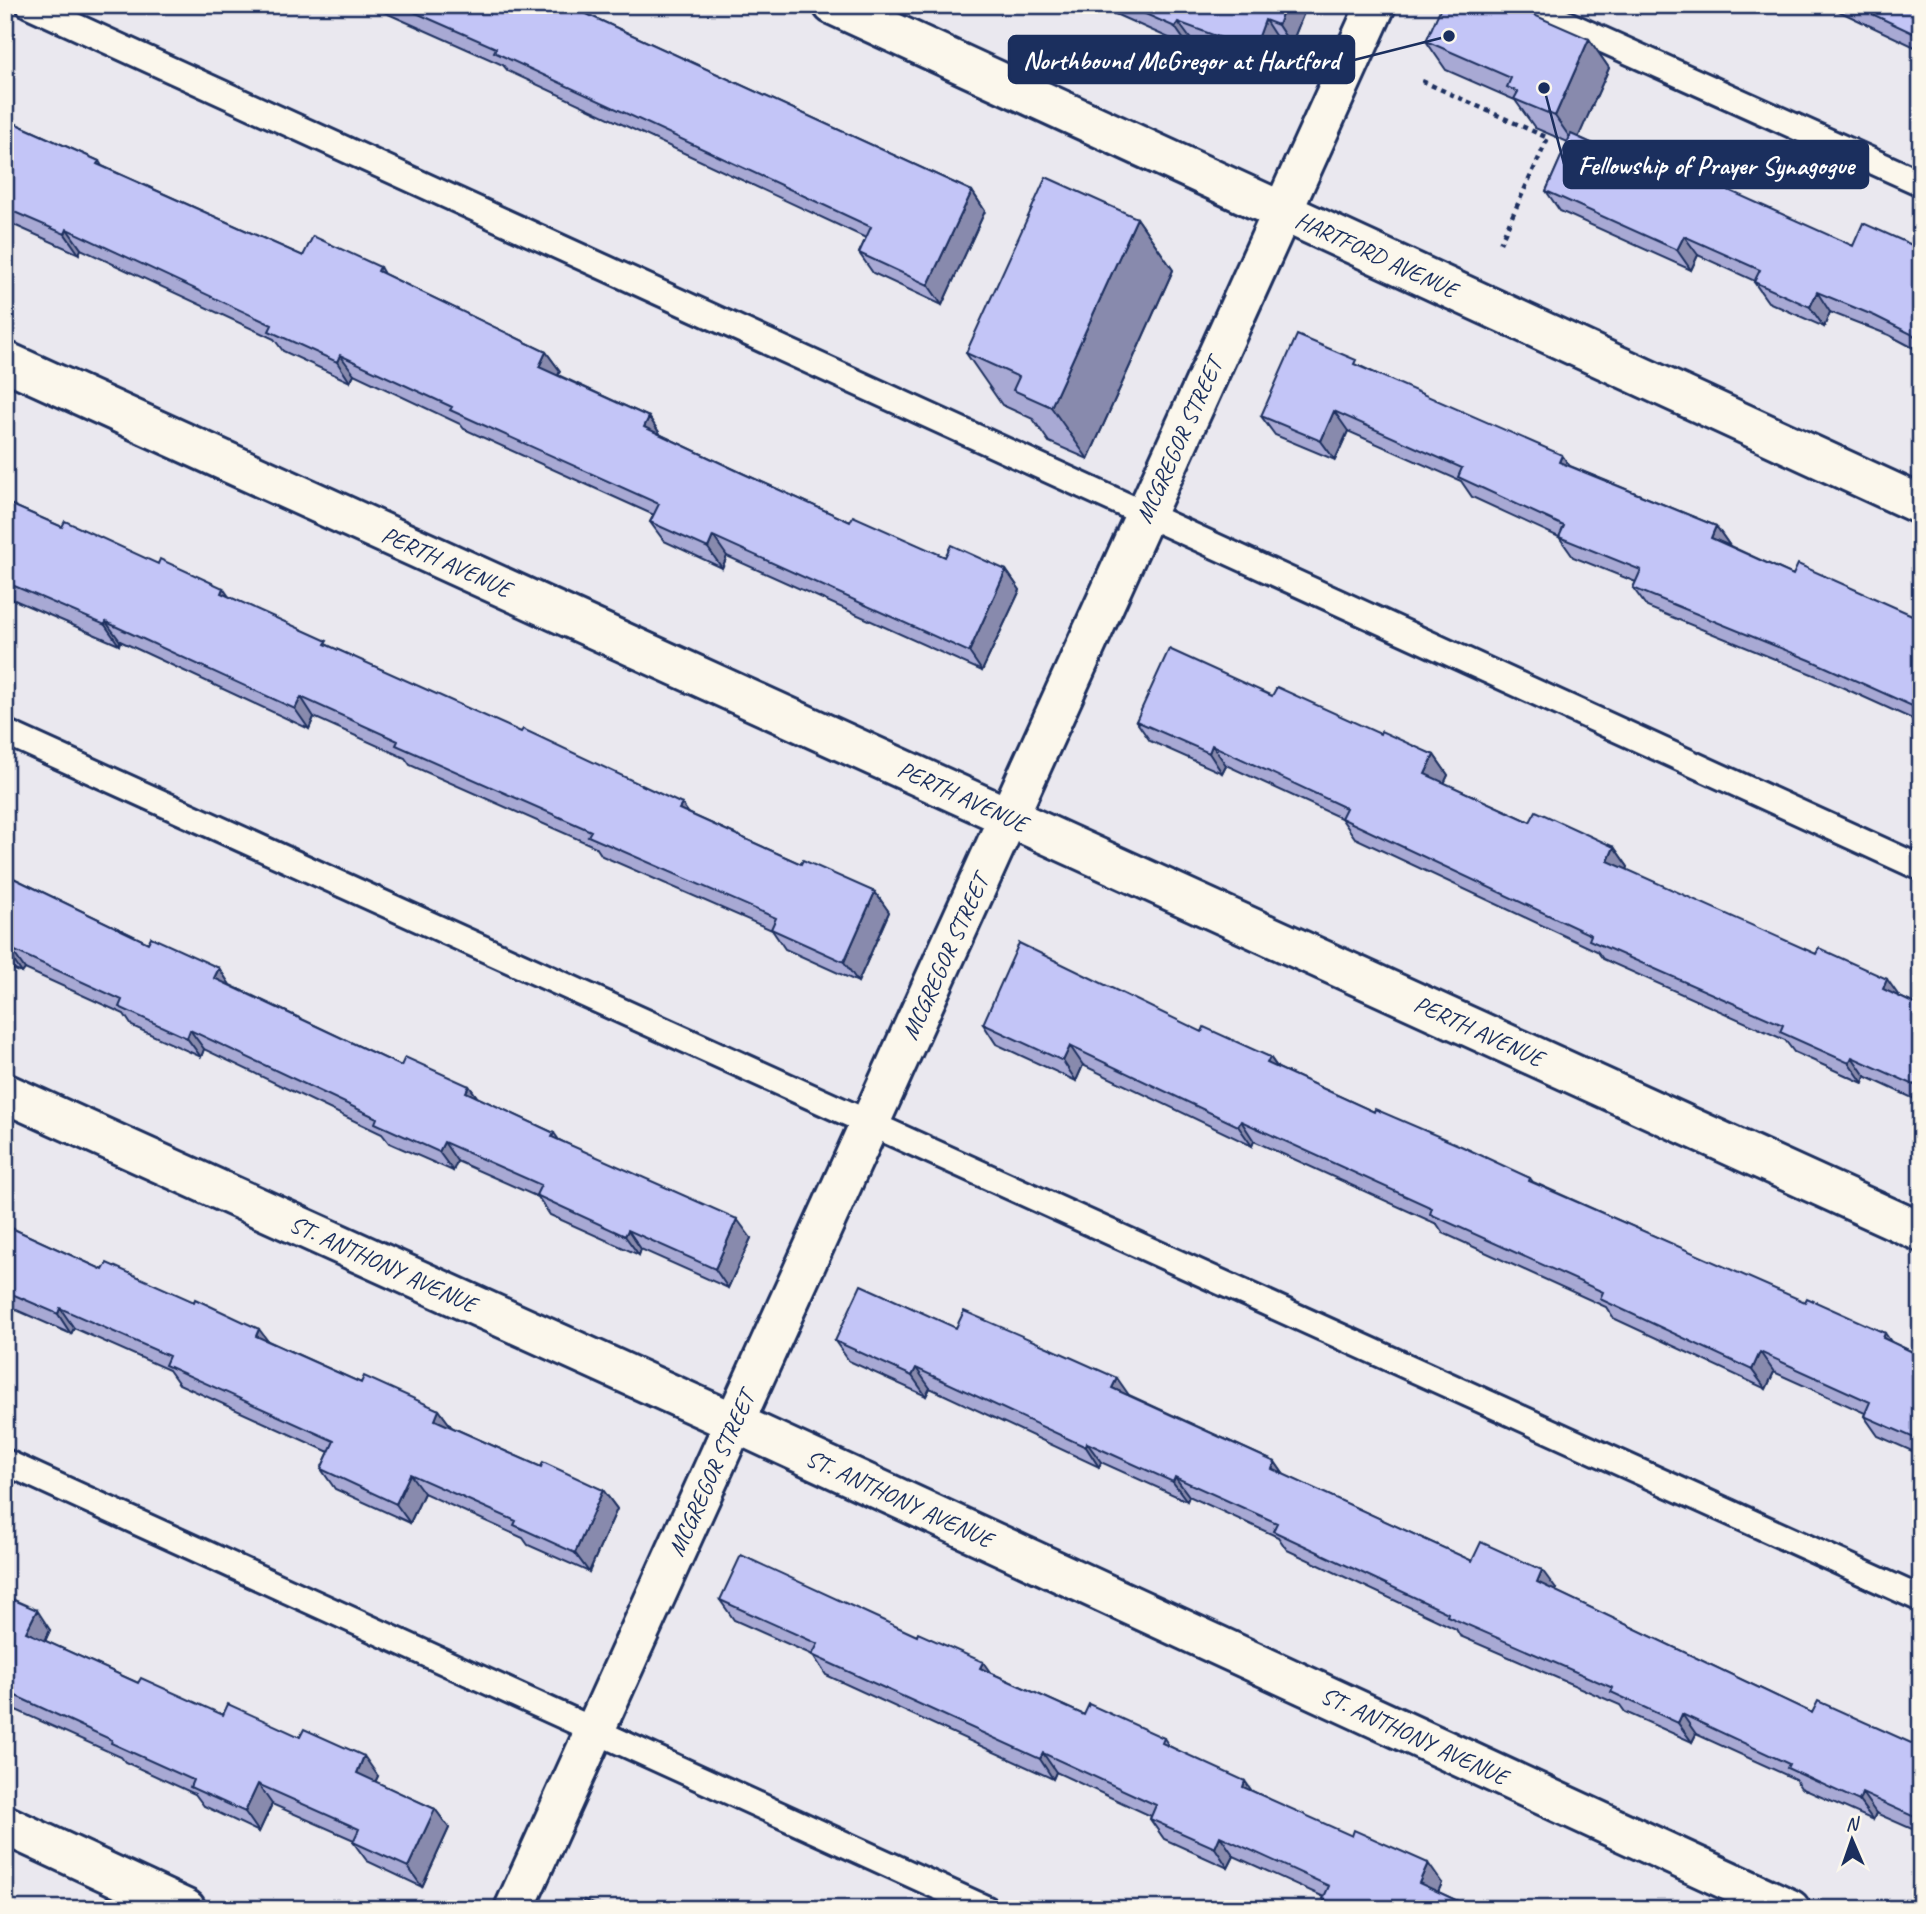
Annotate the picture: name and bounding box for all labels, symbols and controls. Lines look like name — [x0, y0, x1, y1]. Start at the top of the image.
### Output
callout: Northbound McGregor at Hartford — [1009, 36, 1354, 83]
text: Northbound McGregor at Hartford — [1023, 44, 1344, 77]
callout: Fellowship of Prayer Synagogue — [1564, 141, 1868, 188]
text: Fellowship of Prayer Synagogue — [1578, 149, 1856, 182]
street label: HARTFORD AVENUE — [1291, 205, 1465, 306]
street label: MCGREGOR STREET — [1128, 349, 1231, 528]
street label: PERTH AVENUE — [377, 519, 519, 605]
street label: PERTH AVENUE — [893, 754, 1035, 840]
street label: MCGREGOR STREET — [895, 865, 997, 1044]
street label: PERTH AVENUE — [1409, 989, 1551, 1075]
street label: ST. ANTHONY AVENUE — [285, 1209, 484, 1320]
street label: MCGREGOR STREET — [661, 1382, 764, 1561]
street label: ST. ANTHONY AVENUE — [801, 1443, 1000, 1556]
street label: ST. ANTHONY AVENUE — [1316, 1680, 1515, 1793]
north arrow — [1818, 1806, 1888, 1876]
text: N — [1845, 1812, 1861, 1836]

